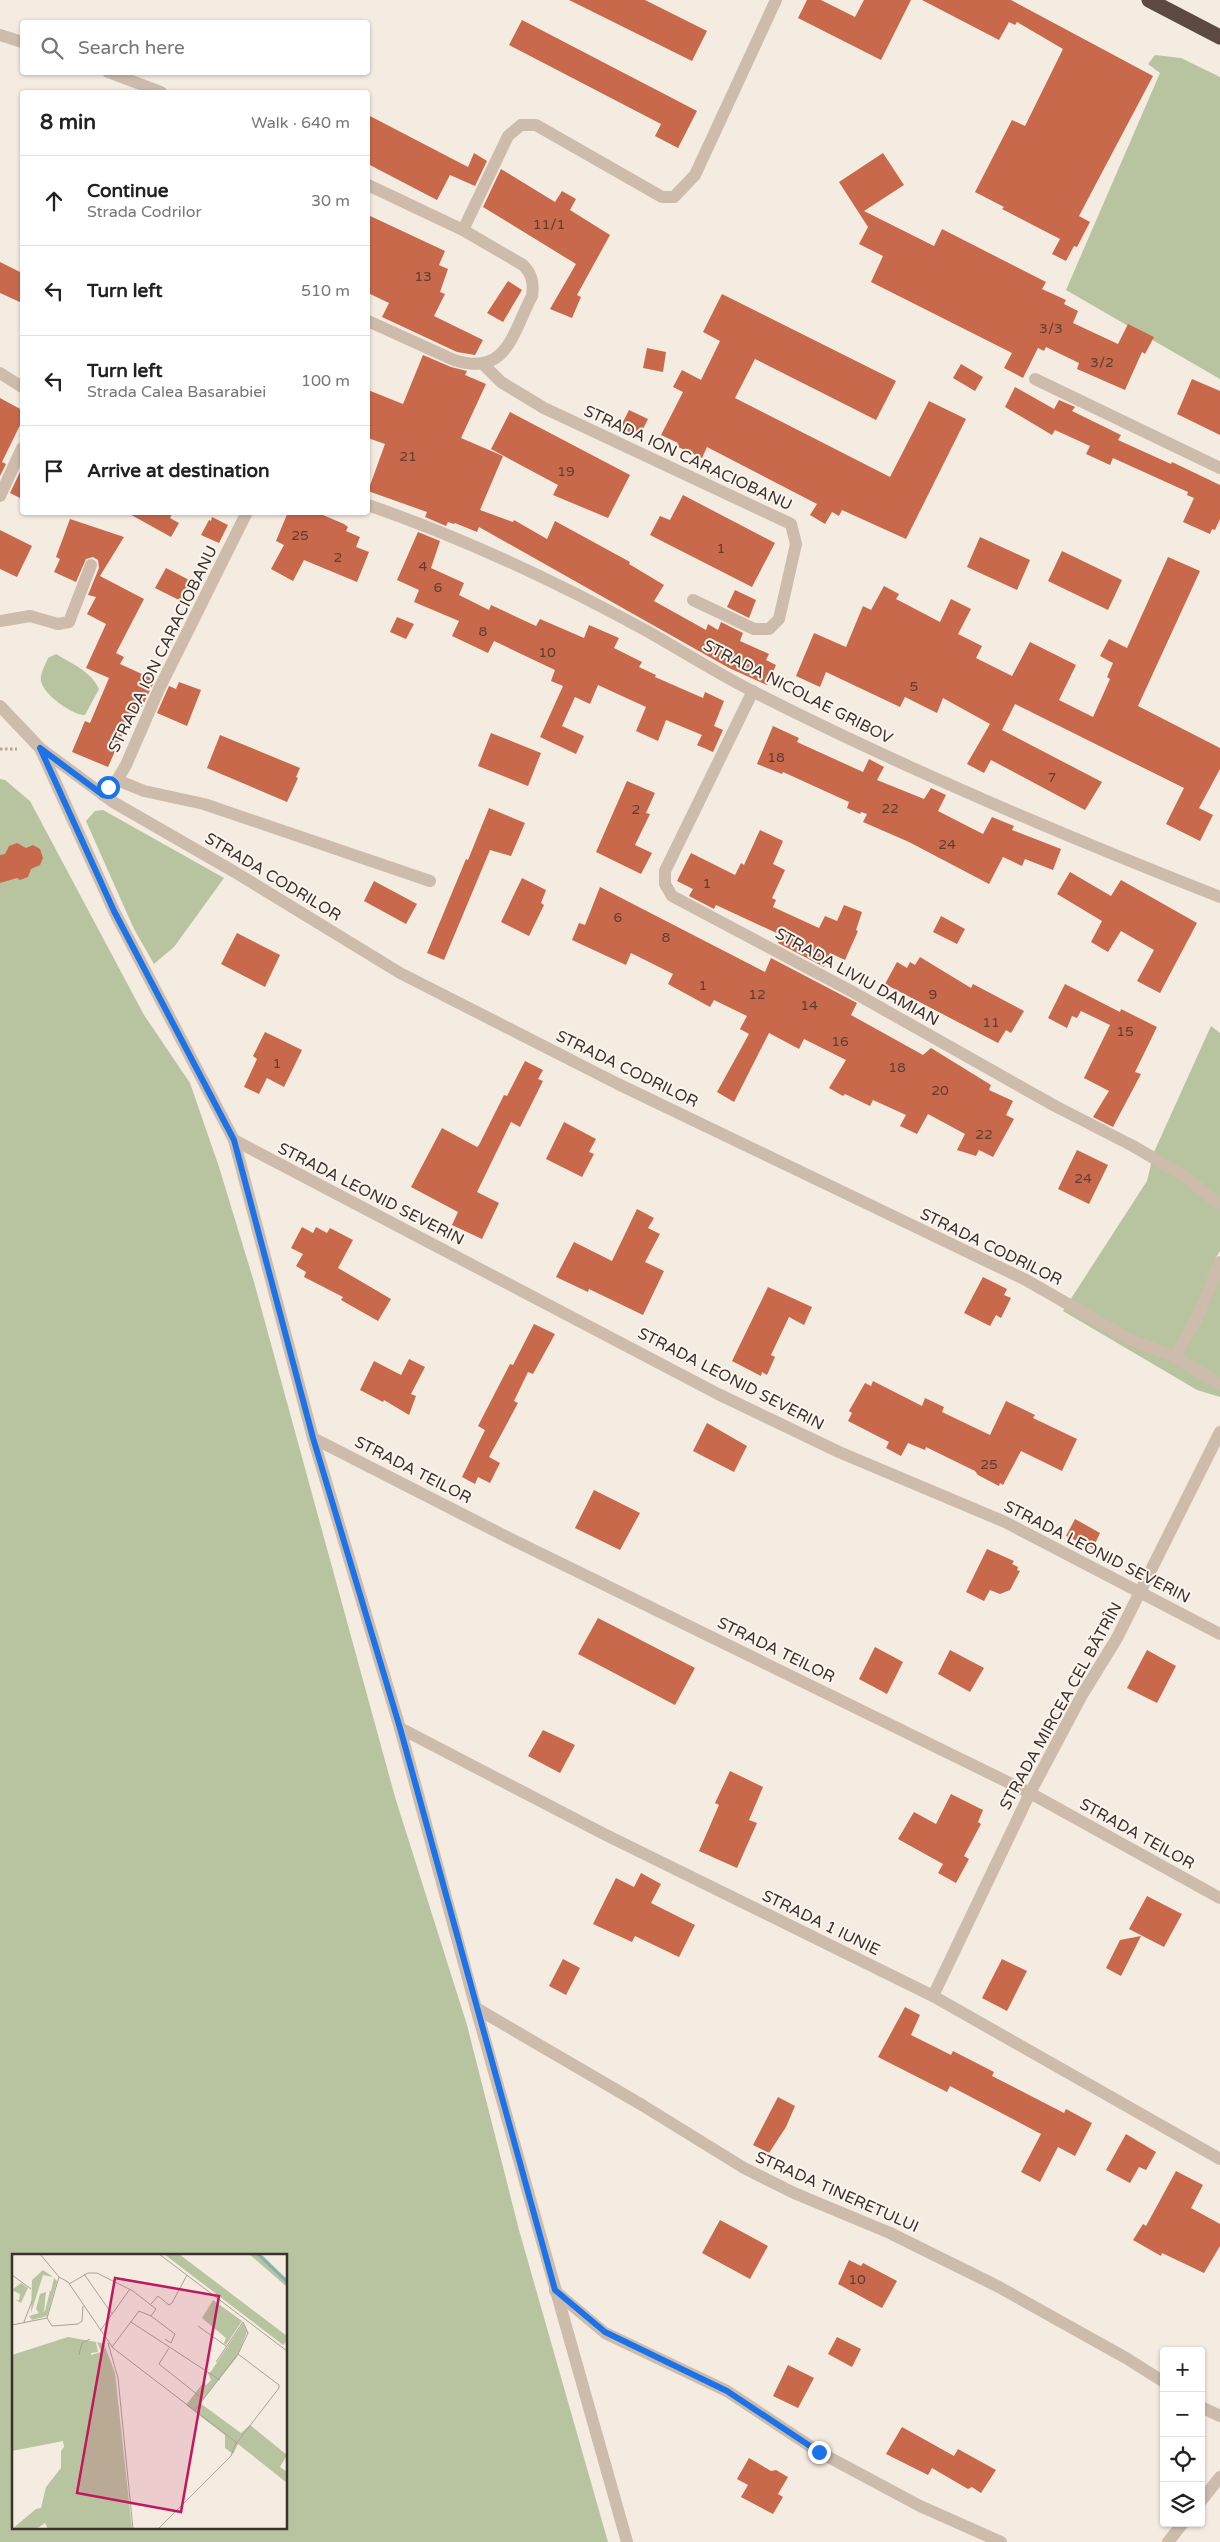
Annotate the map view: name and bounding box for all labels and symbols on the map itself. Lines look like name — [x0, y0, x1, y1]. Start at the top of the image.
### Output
house number: 11/1 — [533, 216, 565, 233]
house number: 13 — [414, 268, 432, 285]
house number: 3/3 — [1039, 320, 1063, 337]
house number: 3/2 — [1090, 354, 1114, 371]
street label: STRADA ION CARACIOBANU — [581, 401, 795, 515]
house number: 21 — [399, 448, 417, 465]
house number: 19 — [557, 463, 575, 480]
house number: 25 — [291, 527, 309, 544]
house number: 1 — [717, 540, 725, 557]
street label: STRADA ION CARACIOBANU — [104, 542, 222, 756]
house number: 2 — [334, 549, 342, 566]
house number: 4 — [419, 558, 428, 575]
house number: 6 — [434, 579, 443, 596]
house number: 8 — [479, 623, 488, 640]
street label: STRADA NICOLAE GRIBOV — [700, 636, 896, 748]
house number: 10 — [538, 644, 556, 661]
house number: 5 — [910, 678, 918, 695]
house number: 18 — [767, 749, 785, 766]
house number: 7 — [1048, 769, 1056, 786]
route start — [97, 776, 120, 799]
house number: 22 — [881, 800, 899, 817]
house number: 2 — [632, 801, 640, 818]
street label: STRADA CODRILOR — [201, 828, 345, 926]
house number: 24 — [938, 836, 956, 853]
house number: 1 — [703, 875, 711, 892]
house number: 6 — [614, 909, 623, 926]
street label: STRADA LIVIU DAMIAN — [771, 924, 943, 1030]
house number: 8 — [662, 929, 671, 946]
house number: 1 — [699, 977, 707, 994]
house number: 12 — [748, 986, 766, 1003]
house number: 9 — [929, 986, 937, 1003]
house number: 14 — [800, 997, 818, 1014]
house number: 11 — [982, 1014, 1000, 1031]
house number: 15 — [1116, 1023, 1134, 1040]
street label: STRADA CODRILOR — [553, 1026, 701, 1112]
house number: 16 — [831, 1033, 849, 1050]
house number: 1 — [273, 1055, 281, 1072]
house number: 18 — [888, 1059, 906, 1076]
house number: 20 — [931, 1082, 949, 1099]
house number: 22 — [975, 1126, 993, 1143]
street label: STRADA LEONID SEVERIN — [275, 1138, 467, 1250]
house number: 24 — [1074, 1170, 1092, 1187]
street label: STRADA CODRILOR — [917, 1204, 1065, 1290]
street label: STRADA LEONID SEVERIN — [635, 1323, 827, 1435]
street label: STRADA TEILOR — [351, 1432, 475, 1508]
house number: 25 — [980, 1456, 998, 1473]
street label: STRADA LEONID SEVERIN — [1001, 1496, 1193, 1608]
street label: STRADA MIRCEA CEL BĂTRÎN — [995, 1599, 1127, 1813]
street label: STRADA TEILOR — [714, 1613, 838, 1687]
street label: STRADA TEILOR — [1076, 1794, 1198, 1874]
street label: STRADA 1 IUNIE — [759, 1886, 883, 1960]
street label: STRADA TINERETULUI — [752, 2147, 922, 2237]
inset map — [12, 2254, 288, 2530]
house number: 10 — [848, 2271, 866, 2288]
route end — [808, 2441, 831, 2464]

